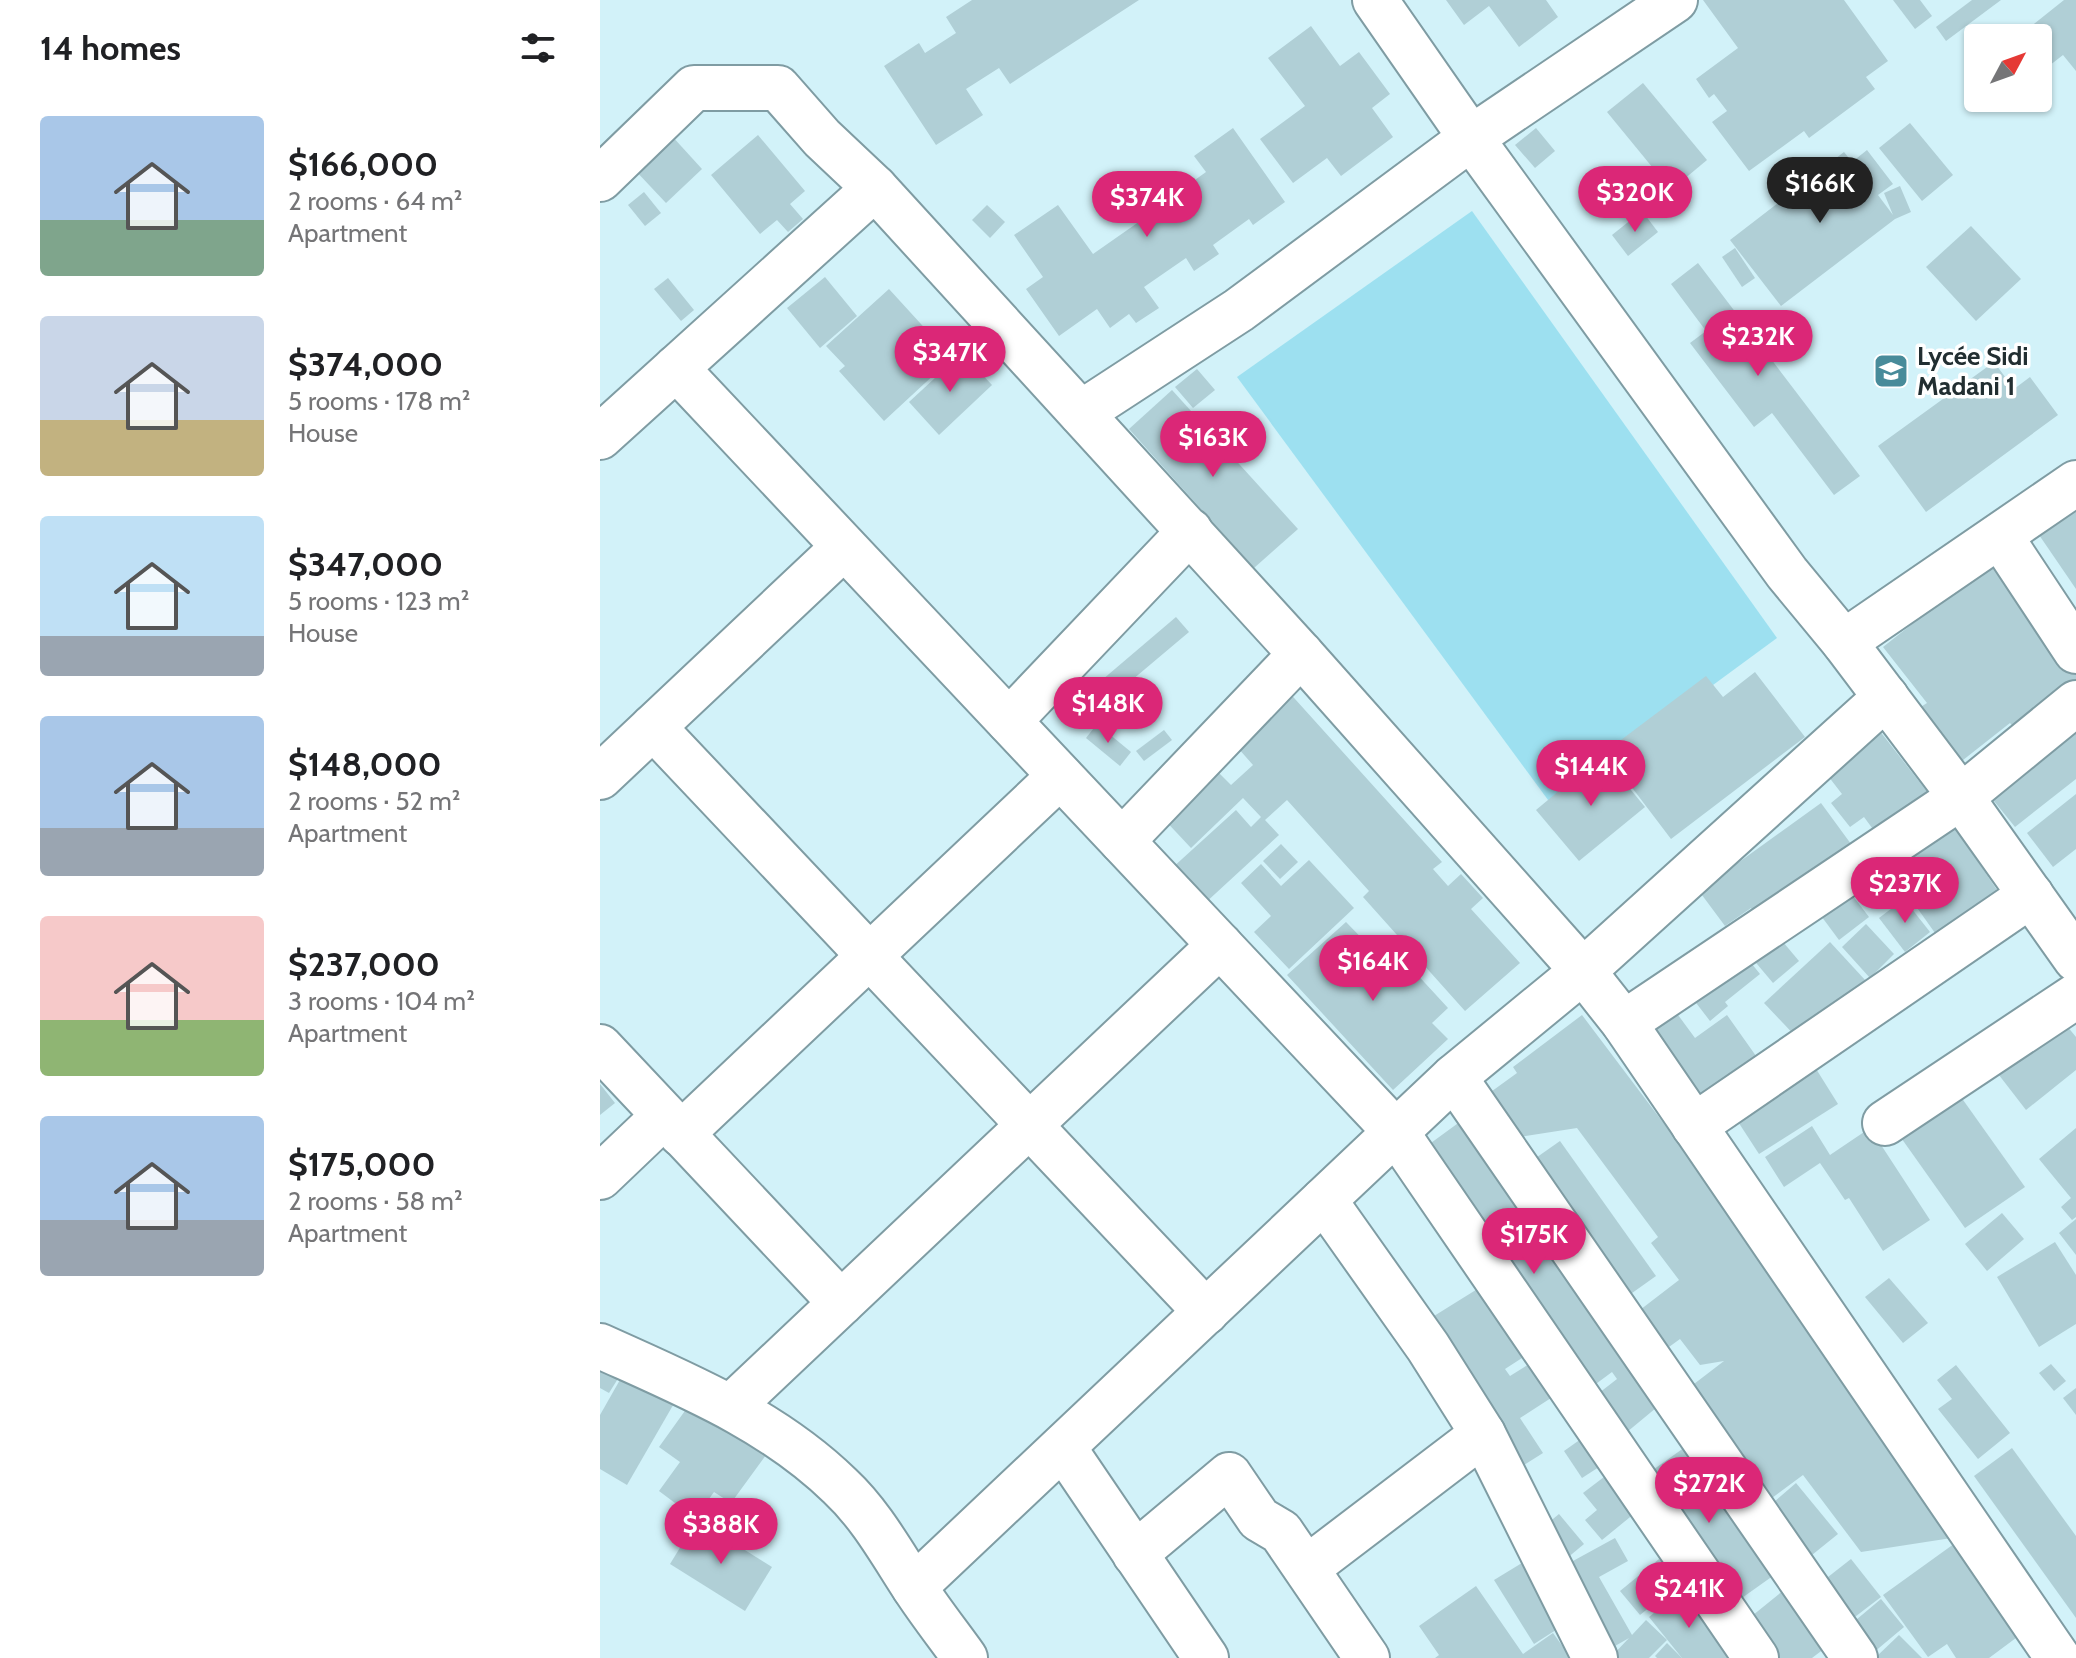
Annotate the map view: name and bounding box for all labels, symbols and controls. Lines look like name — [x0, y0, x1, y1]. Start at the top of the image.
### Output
north arrow — [1964, 24, 2052, 112]
map controls — [1964, 24, 2052, 112]
icon: filters — [516, 26, 560, 70]
text: 14 homes — [40, 27, 181, 69]
text: $166,000 — [288, 143, 438, 185]
icon: home — [104, 148, 200, 244]
pin: $166K — [1764, 157, 1876, 225]
pin: $320K — [1579, 166, 1691, 234]
text: $166K — [1785, 167, 1855, 199]
pin: $374K — [1091, 171, 1203, 239]
text: $320K — [1596, 176, 1674, 208]
text: $374K — [1110, 181, 1184, 213]
text: 2 rooms · 64 m² — [288, 185, 463, 217]
text: Apartment — [288, 217, 407, 249]
pin: $232K — [1702, 310, 1814, 378]
text: $232K — [1722, 320, 1794, 352]
pin: $347K — [894, 326, 1006, 394]
text: $347K — [913, 336, 987, 368]
place label: Lycée Sidi Madani 1 — [1917, 340, 2029, 402]
text: $374,000 — [288, 343, 443, 385]
icon: home — [104, 348, 200, 444]
school or university icon: Lycée Sidi Madani 1 — [1872, 352, 1910, 390]
text: 5 rooms · 178 m² — [288, 385, 470, 417]
pin: $163K — [1157, 411, 1269, 479]
text: House — [288, 417, 358, 449]
text: $163K — [1178, 421, 1248, 453]
text: $347,000 — [288, 543, 443, 585]
icon: home — [104, 548, 200, 644]
text: 5 rooms · 123 m² — [288, 585, 469, 617]
text: House — [288, 617, 358, 649]
pin: $148K — [1052, 677, 1164, 745]
text: $148K — [1072, 687, 1144, 719]
pin: $144K — [1535, 740, 1647, 808]
text: $148,000 — [288, 743, 442, 785]
icon: home — [104, 748, 200, 844]
text: $144K — [1554, 750, 1628, 782]
text: 2 rooms · 52 m² — [288, 785, 460, 817]
text: Apartment — [288, 817, 407, 849]
pin: $237K — [1849, 857, 1961, 925]
text: $237K — [1869, 867, 1941, 899]
pin: $164K — [1317, 935, 1429, 1003]
text: $237,000 — [288, 943, 440, 985]
text: $164K — [1337, 945, 1409, 977]
icon: home — [104, 948, 200, 1044]
text: 3 rooms · 104 m² — [288, 985, 475, 1017]
text: Apartment — [288, 1017, 407, 1049]
text: $175,000 — [288, 1143, 435, 1185]
icon: home — [104, 1148, 200, 1244]
text: 2 rooms · 58 m² — [288, 1185, 463, 1217]
pin: $175K — [1478, 1208, 1590, 1276]
text: Apartment — [288, 1217, 407, 1249]
text: $175K — [1500, 1218, 1568, 1250]
pin: $272K — [1653, 1457, 1765, 1525]
text: $272K — [1673, 1467, 1745, 1499]
pin: $388K — [665, 1498, 777, 1566]
text: $388K — [683, 1508, 759, 1540]
pin: $241K — [1633, 1562, 1745, 1630]
text: $241K — [1654, 1572, 1724, 1604]

